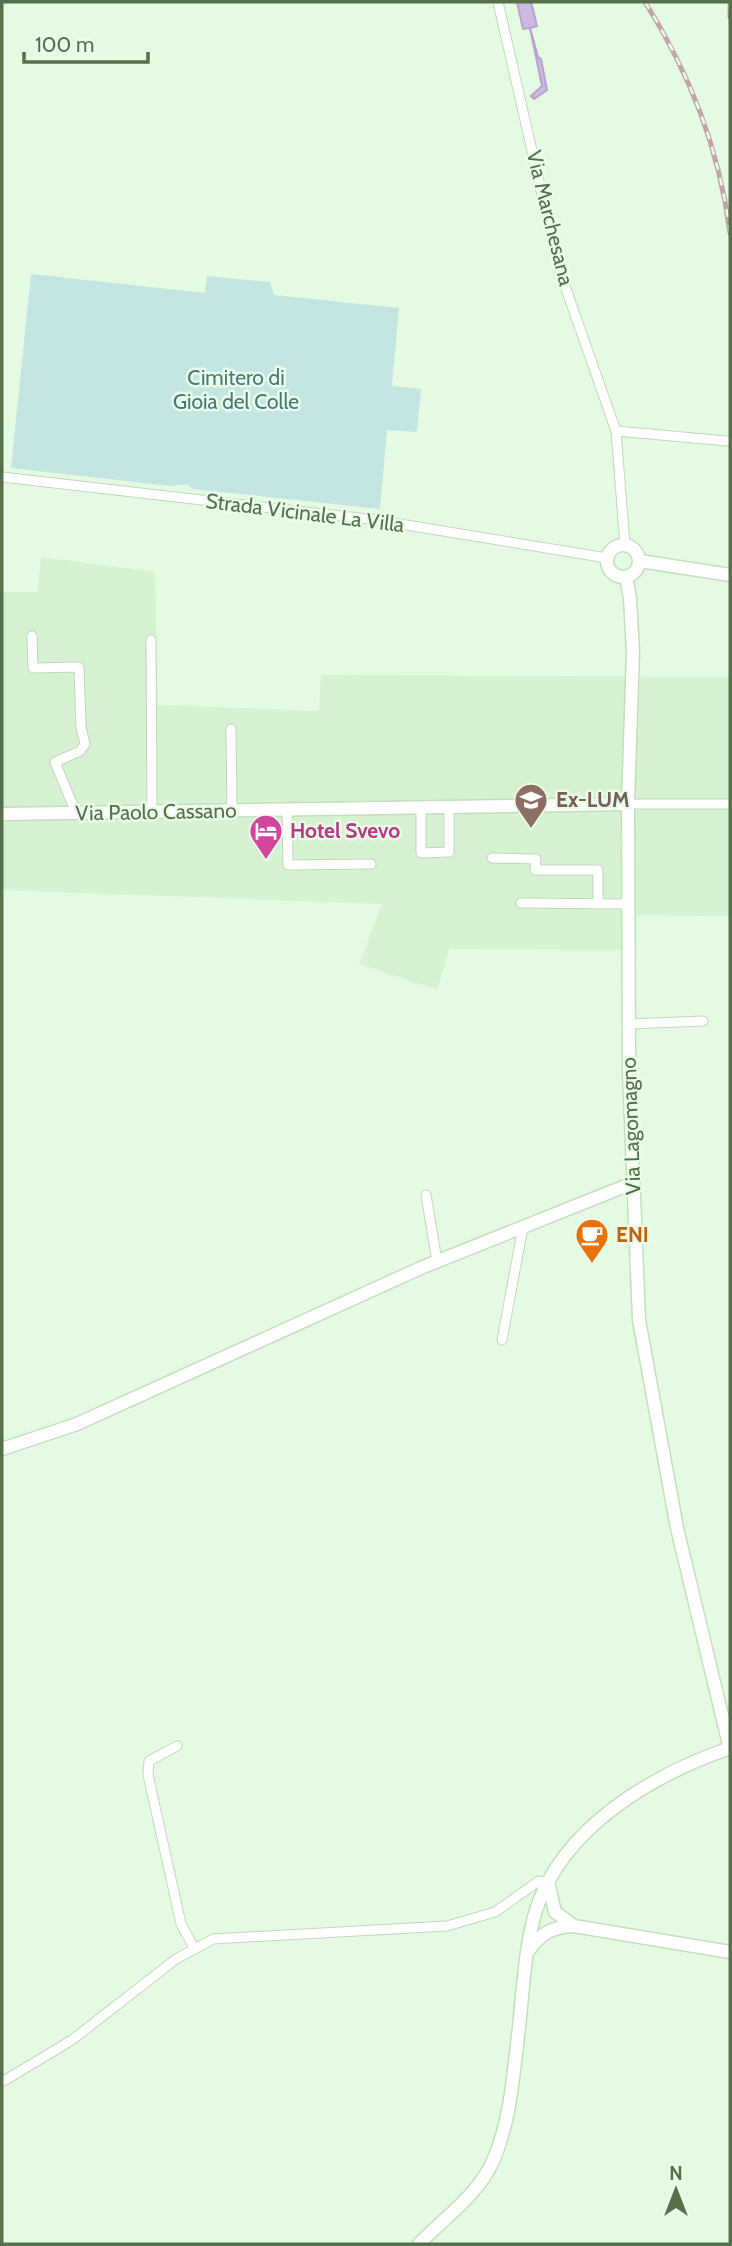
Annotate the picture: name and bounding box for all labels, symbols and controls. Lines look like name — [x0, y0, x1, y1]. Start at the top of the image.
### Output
scale bar — [24, 21, 149, 65]
text: 100 m — [35, 32, 94, 57]
street label: Via Marchesana — [522, 148, 579, 288]
park label: Cimitero di Gioia del Colle — [173, 365, 299, 414]
street label: Strada Vicinale La Villa — [204, 488, 406, 537]
school or university icon: Ex-LUM — [512, 781, 550, 830]
place label: Ex-LUM — [556, 787, 629, 812]
street label: Via Paolo Cassano — [75, 798, 237, 825]
hotel icon: Hotel Svevo — [247, 812, 285, 861]
place label: Hotel Svevo — [290, 818, 400, 843]
street label: Via Lagomagno — [616, 1057, 645, 1195]
cafe icon: ENI — [573, 1216, 611, 1265]
place label: ENI — [616, 1222, 649, 1247]
north arrow — [641, 2155, 711, 2225]
text: N — [669, 2162, 683, 2185]

